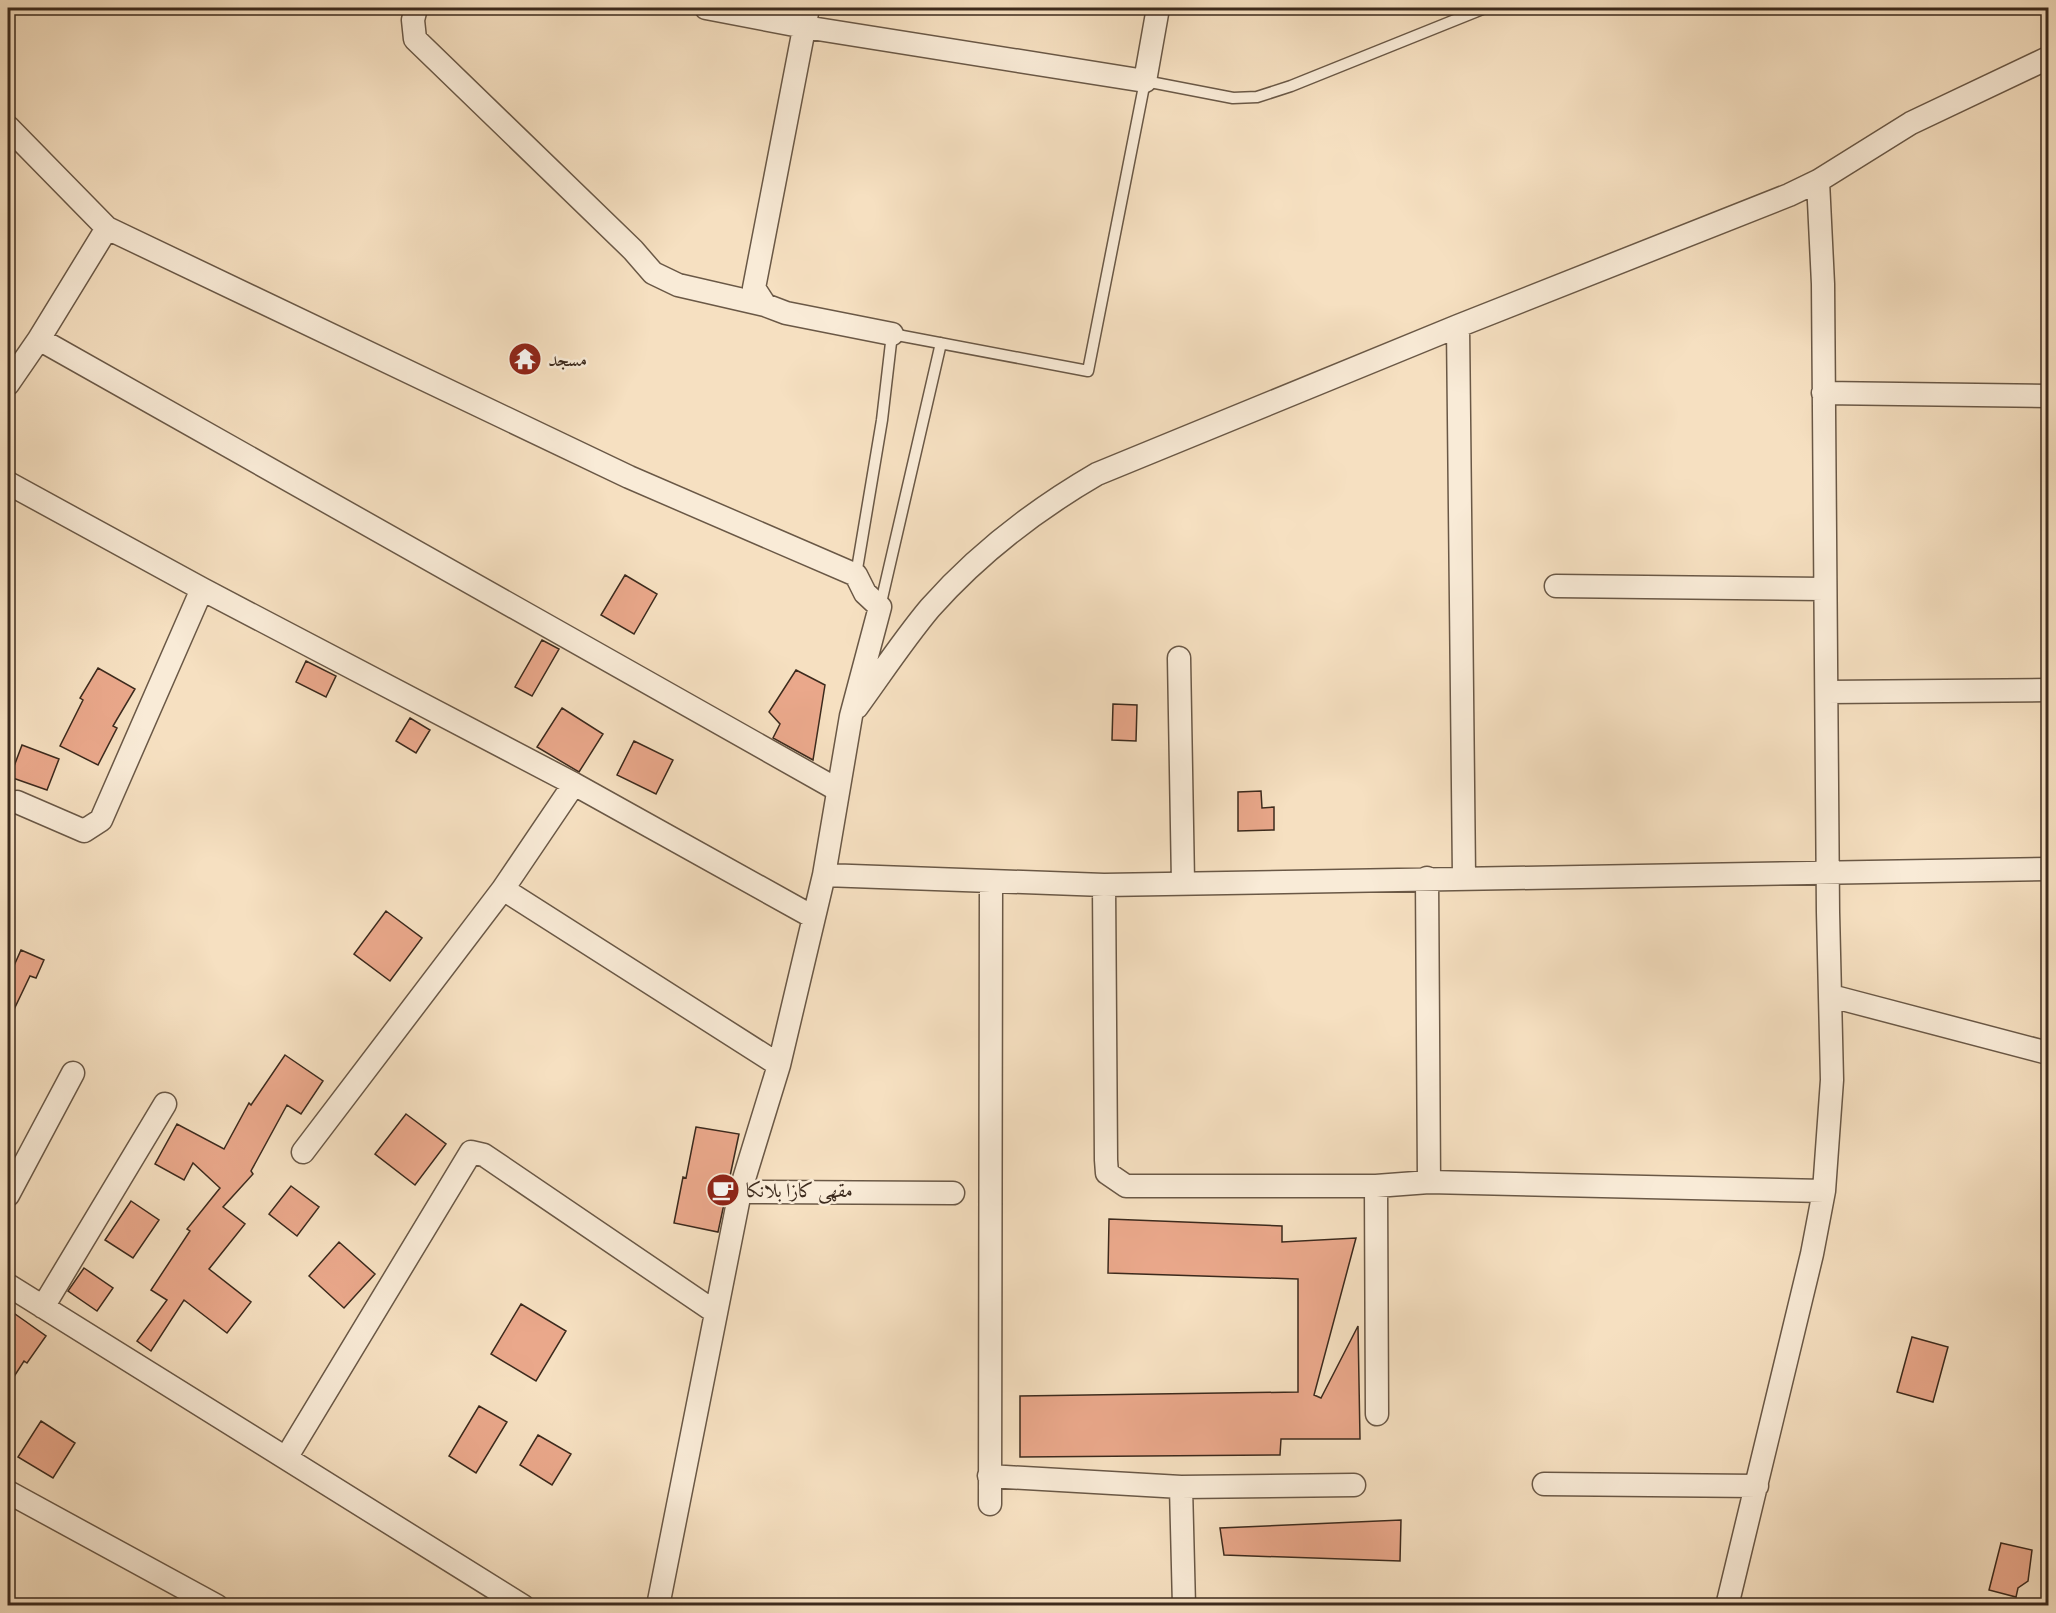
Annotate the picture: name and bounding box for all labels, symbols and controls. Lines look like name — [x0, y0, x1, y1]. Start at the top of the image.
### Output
temple icon: مسجد — [507, 341, 543, 377]
place label: مسجد — [548, 347, 587, 372]
cafe icon: مقهى كازا بلانكا — [705, 1172, 741, 1208]
place label: مقهى كازا بلانكا — [746, 1178, 853, 1204]

